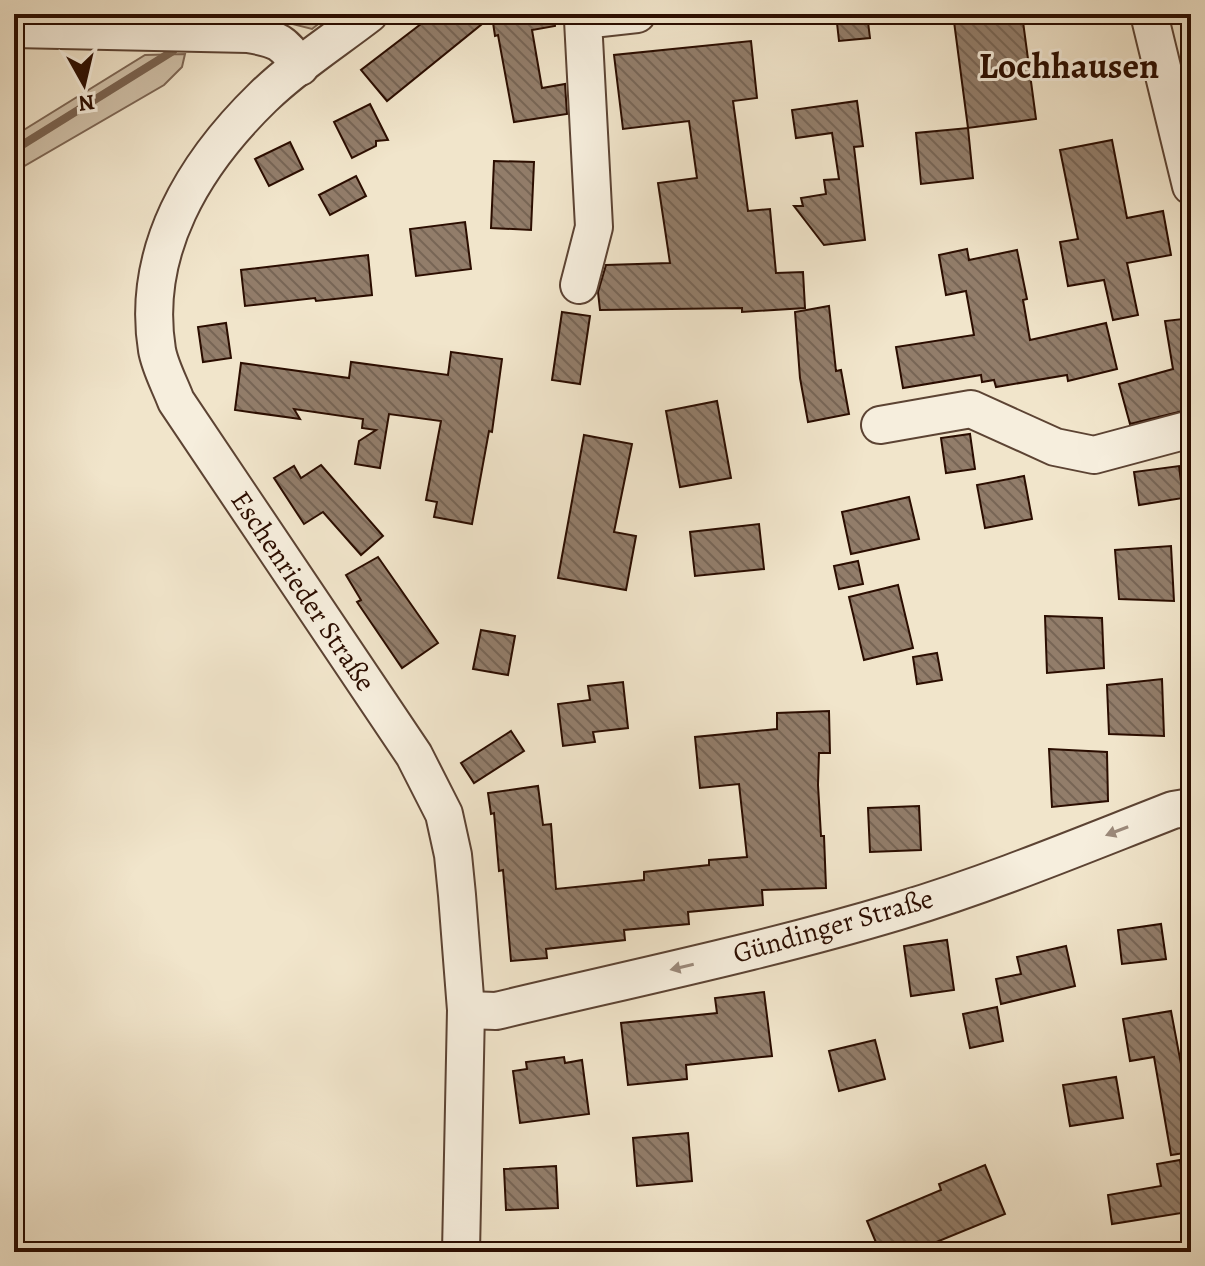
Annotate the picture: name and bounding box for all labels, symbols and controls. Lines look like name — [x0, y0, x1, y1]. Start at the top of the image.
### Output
district label: Lochhausen — [979, 41, 1159, 90]
north arrow — [44, 44, 124, 124]
text: N — [77, 87, 97, 119]
street label: Eschenrieder Straße — [222, 483, 384, 699]
one-way arrow — [1105, 825, 1129, 838]
street label: Gündinger Straße — [729, 879, 937, 973]
one-way arrow — [670, 961, 695, 974]

